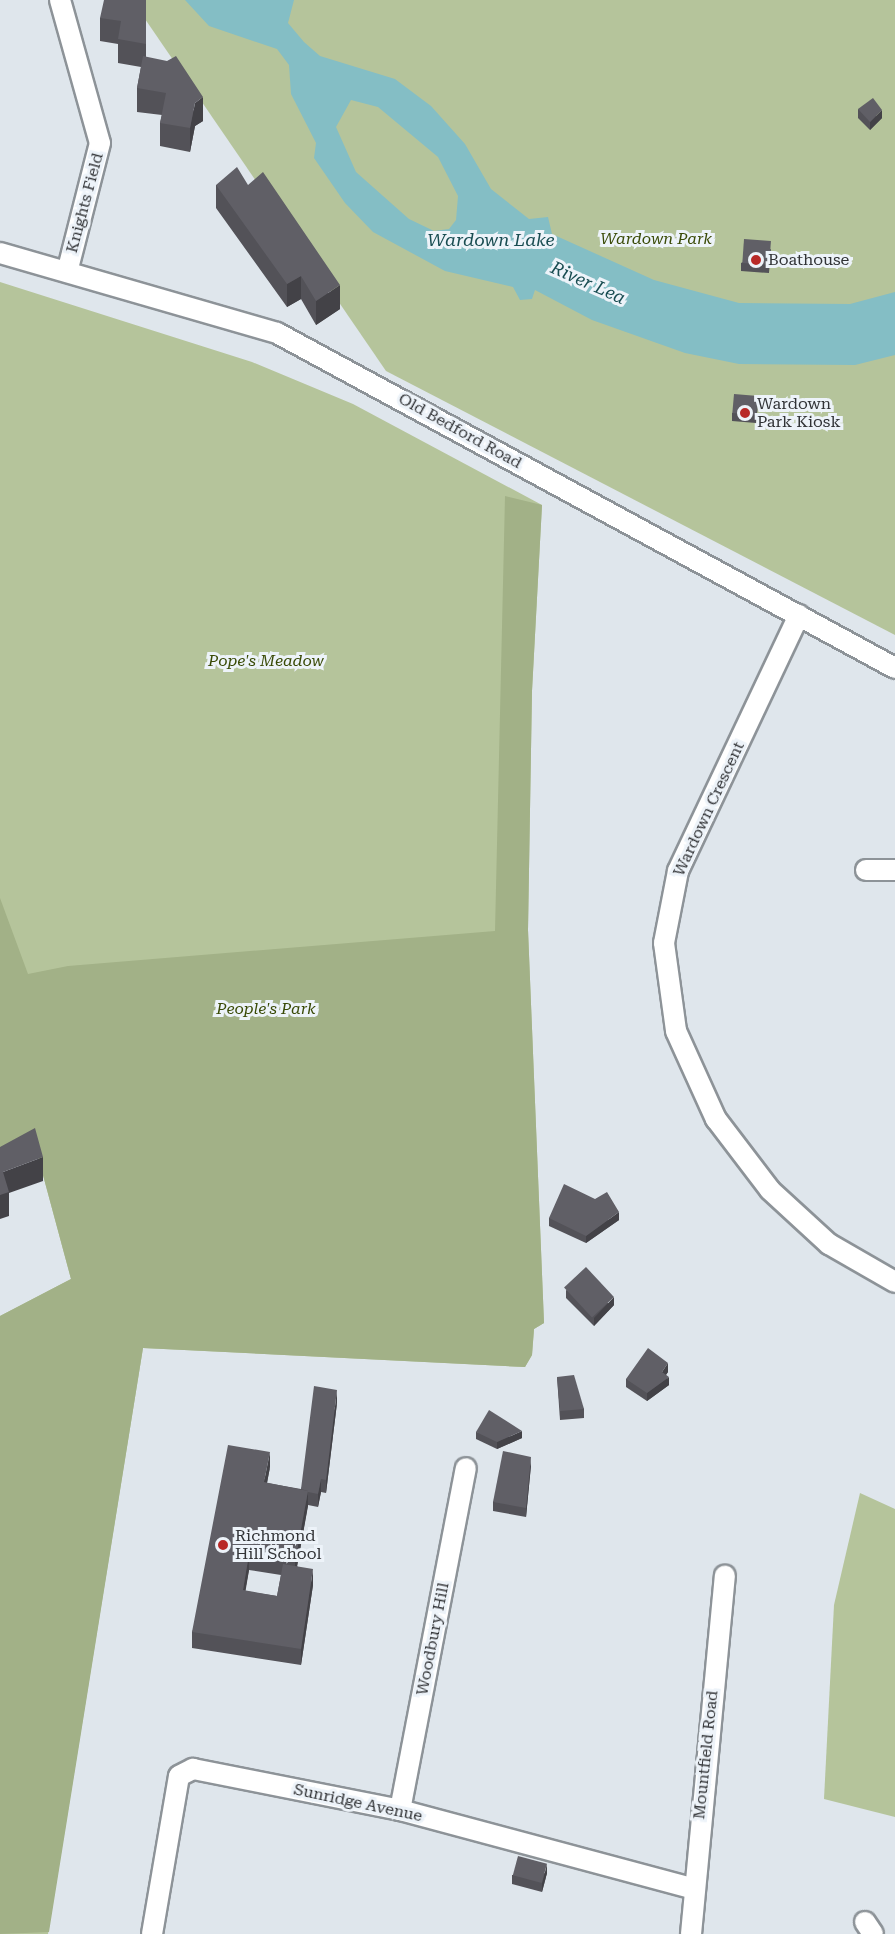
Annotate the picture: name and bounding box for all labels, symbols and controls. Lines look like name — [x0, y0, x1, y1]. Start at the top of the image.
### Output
street label: Knights Field — [62, 151, 108, 255]
water label: Wardown Lake — [427, 229, 555, 251]
park label: Wardown Park — [600, 229, 712, 249]
place label: Boathouse — [768, 250, 849, 270]
marker: Boathouse — [749, 253, 763, 267]
water label: River Lea — [547, 257, 629, 309]
street label: Old Bedford Road — [395, 389, 525, 473]
place label: Wardown Park Kiosk — [757, 394, 841, 432]
marker: Wardown Park Kiosk — [738, 406, 752, 420]
park label: Pope's Meadow — [208, 651, 324, 671]
street label: Wardown Crescent — [669, 739, 749, 879]
park label: People's Park — [216, 999, 316, 1019]
place label: Richmond Hill School — [235, 1526, 321, 1564]
marker: Richmond Hill School — [216, 1538, 230, 1552]
street label: Woodbury Hill — [413, 1581, 453, 1697]
street label: Mountfield Road — [690, 1690, 722, 1820]
street label: Sunridge Avenue — [292, 1780, 424, 1826]

